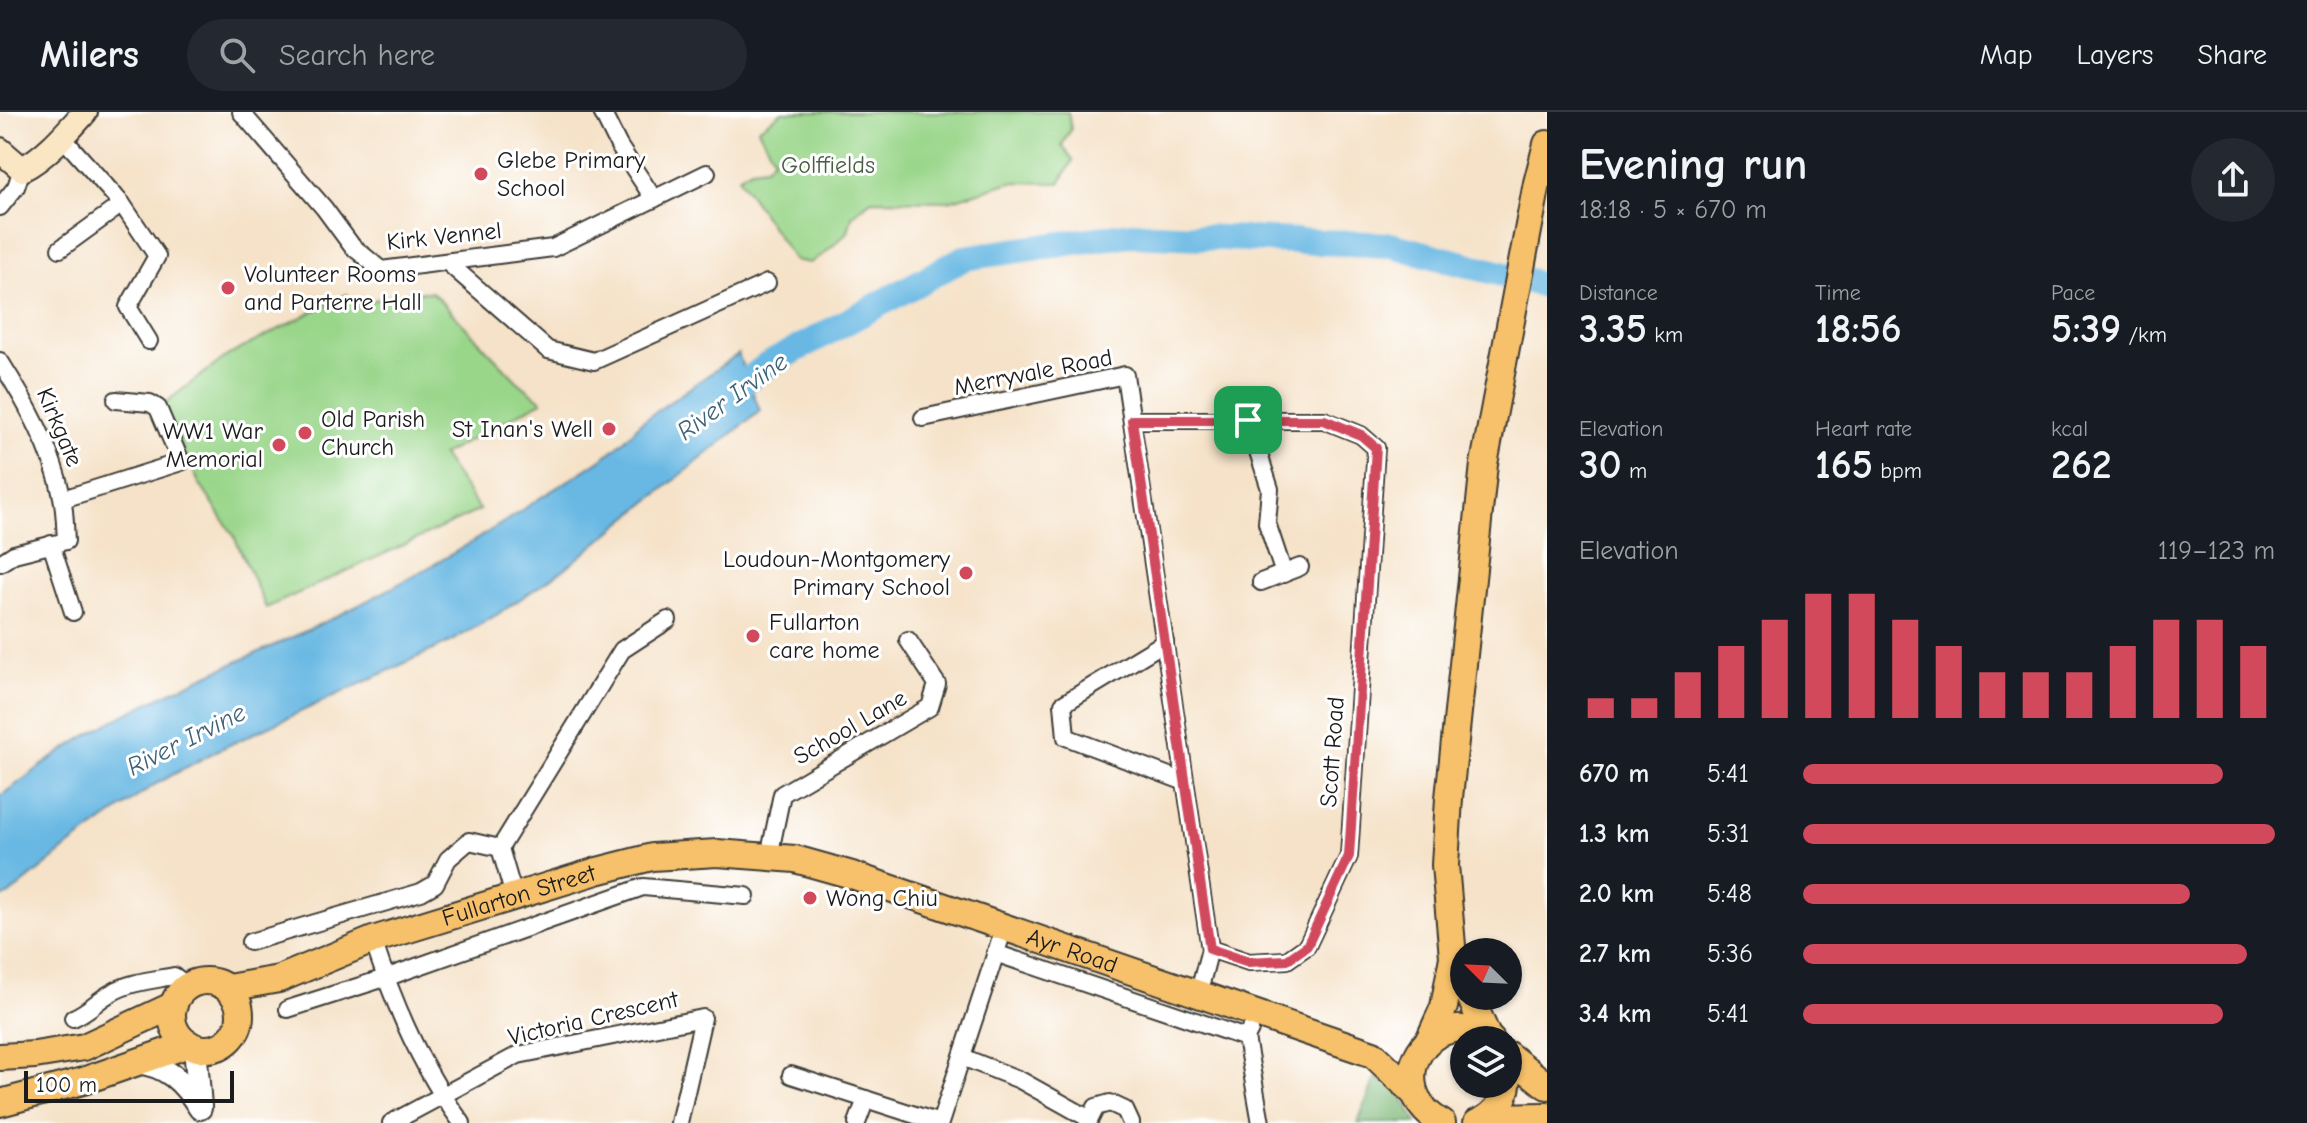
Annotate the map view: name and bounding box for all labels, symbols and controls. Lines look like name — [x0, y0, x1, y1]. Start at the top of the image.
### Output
search box — [187, 19, 747, 91]
text: Milers — [40, 33, 139, 77]
icon: search — [215, 33, 259, 77]
text: Search here — [279, 38, 435, 73]
text: Map — [1980, 39, 2033, 71]
text: Layers — [2077, 39, 2153, 71]
text: Share — [2197, 39, 2267, 71]
button: share — [2191, 138, 2275, 222]
text: Evening run — [1579, 139, 1807, 190]
place label: Glebe Primary School — [497, 146, 646, 202]
park label: Golffields — [781, 151, 875, 179]
marker: Glebe Primary School — [472, 165, 490, 183]
text: 18:18 · 5 × 670 m — [1579, 195, 1767, 225]
street label: Kirk Vennel — [385, 216, 503, 256]
place label: Volunteer Rooms and Parterre Hall — [244, 260, 422, 316]
marker: Volunteer Rooms and Parterre Hall — [219, 279, 237, 297]
text: Distance — [1579, 280, 1658, 306]
text: Time — [1815, 280, 1861, 306]
text: Pace — [2051, 280, 2095, 306]
text: 3.35 — [1579, 306, 1647, 352]
text: 18:56 — [1815, 306, 1902, 352]
text: 5:39 — [2051, 306, 2121, 352]
text: km — [1647, 322, 1683, 348]
text: /km — [2121, 322, 2167, 348]
street label: Merryvale Road — [951, 343, 1115, 401]
water label: River Irvine — [672, 347, 794, 447]
street label: Kirkgate — [31, 383, 89, 471]
pin — [1214, 386, 1282, 454]
icon: arrive — [1226, 398, 1270, 442]
place label: Old Parish Church — [321, 405, 425, 461]
place label: St Inan's Well — [452, 415, 593, 443]
text: Elevation — [1579, 416, 1663, 442]
text: Heart rate — [1815, 416, 1912, 442]
text: kcal — [2051, 416, 2088, 442]
place label: WW1 War Memorial — [163, 417, 263, 473]
marker: St Inan's Well — [600, 420, 618, 438]
marker: Old Parish Church — [296, 424, 314, 442]
marker: WW1 War Memorial — [270, 436, 288, 454]
text: 30 — [1579, 442, 1622, 488]
text: 165 — [1815, 442, 1873, 488]
text: 262 — [2051, 442, 2112, 488]
text: m — [1622, 458, 1647, 484]
text: bpm — [1873, 458, 1922, 484]
text: Elevation — [1579, 536, 1679, 566]
text: 119–123 m — [2158, 536, 2275, 566]
place label: Loudoun-Montgomery Primary School — [723, 545, 950, 601]
marker: Loudoun-Montgomery Primary School — [957, 564, 975, 582]
place label: Fullarton care home — [769, 608, 880, 664]
marker: Fullarton care home — [744, 627, 762, 645]
street label: School Lane — [789, 683, 911, 771]
street label: Scott Road — [1314, 696, 1350, 808]
water label: River Irvine — [122, 697, 251, 783]
text: 670 m — [1579, 759, 1649, 789]
text: 5:41 — [1707, 759, 1749, 789]
text: 1.3 km — [1579, 819, 1649, 849]
text: 5:31 — [1707, 819, 1749, 849]
street label: Fullarton Street — [439, 858, 600, 932]
text: 2.0 km — [1579, 879, 1654, 909]
text: 5:48 — [1707, 879, 1752, 909]
place label: Wong Chiu — [826, 884, 938, 912]
marker: Wong Chiu — [801, 889, 819, 907]
street label: Ayr Road — [1023, 922, 1121, 979]
north arrow — [1450, 938, 1522, 1010]
map controls — [1450, 938, 1522, 1098]
text: 2.7 km — [1579, 939, 1651, 969]
text: 5:36 — [1707, 939, 1753, 969]
street label: Victoria Crescent — [505, 985, 682, 1051]
text: 3.4 km — [1579, 999, 1651, 1029]
text: 5:41 — [1707, 999, 1749, 1029]
button: layers — [1450, 1026, 1522, 1098]
scale bar — [24, 1067, 234, 1103]
text: 100 m — [36, 1072, 97, 1098]

